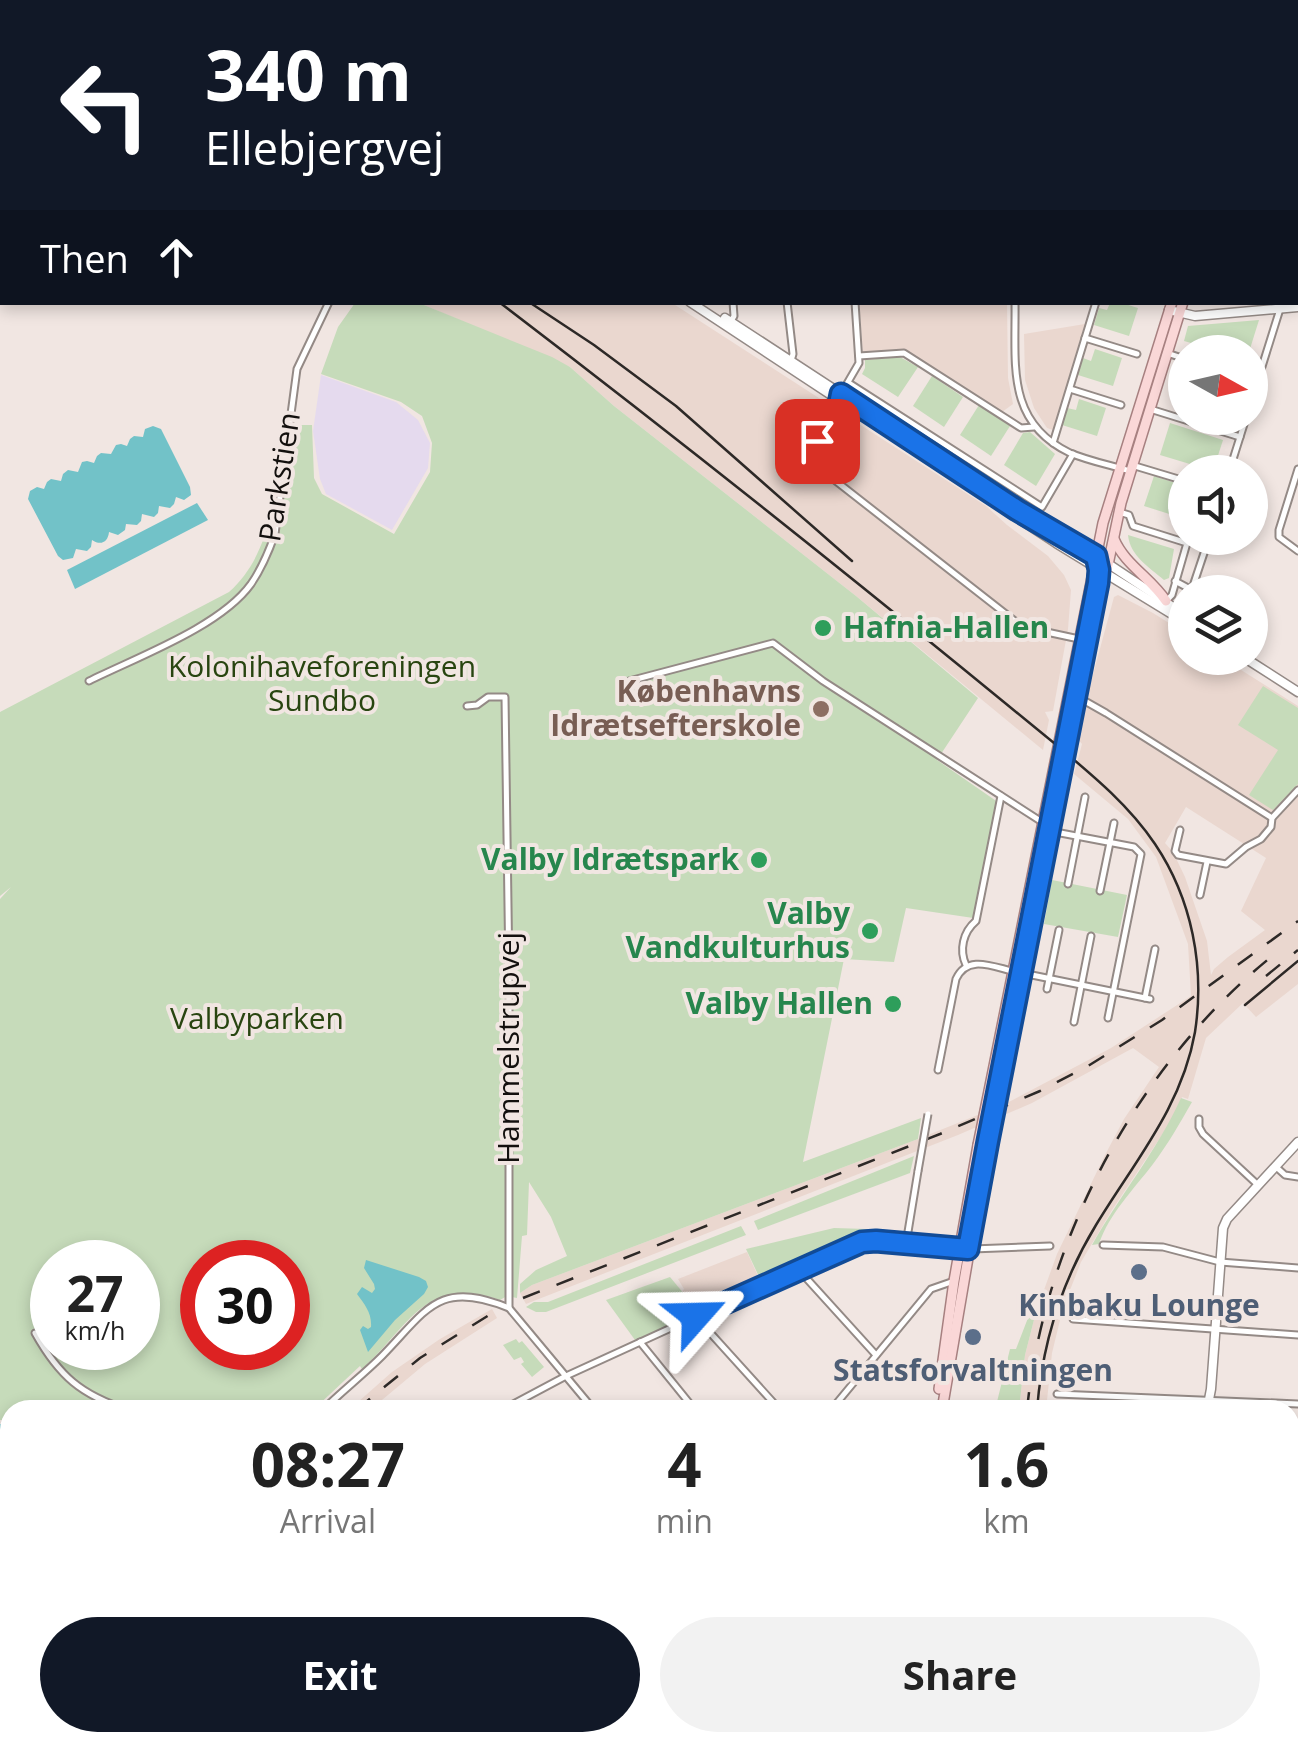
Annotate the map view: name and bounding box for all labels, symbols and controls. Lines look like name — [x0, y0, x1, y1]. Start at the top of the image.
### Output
text: 340 m — [205, 26, 412, 122]
icon: left — [40, 40, 170, 170]
text: Ellebjergvej — [205, 117, 444, 178]
icon: ahead — [149, 230, 204, 285]
text: Then — [40, 232, 129, 284]
north arrow — [1168, 335, 1268, 435]
map controls — [1168, 335, 1268, 675]
pin — [775, 399, 860, 484]
street label: Parkstien — [248, 409, 309, 544]
icon: arrive — [790, 414, 845, 469]
button: sound — [1168, 455, 1268, 555]
button: layers — [1168, 575, 1268, 675]
place label: Hafnia-Hallen — [843, 606, 1049, 647]
marker: Hafnia-Hallen — [812, 617, 834, 639]
park label: Kolonihaveforeningen Sundbo — [168, 645, 476, 720]
place label: Københavns Idrætsefterskole — [550, 670, 801, 745]
marker: Københavns Idrætsefterskole — [810, 698, 832, 720]
place label: Valby Idrætspark — [481, 838, 739, 879]
marker: Valby Idrætspark — [748, 849, 770, 871]
place label: Valby Vandkulturhus — [625, 892, 851, 967]
marker: Valby Vandkulturhus — [859, 920, 881, 942]
street label: Hammelstrupvej — [487, 932, 528, 1164]
place label: Valby Hallen — [686, 982, 873, 1023]
marker: Valby Hallen — [882, 993, 904, 1015]
park label: Valbyparken — [170, 997, 344, 1038]
speed limit sign: 30 — [180, 1240, 310, 1370]
text: 27 — [66, 1259, 124, 1327]
marker: Kinbaku Lounge — [1128, 1261, 1150, 1283]
position arrow — [644, 1264, 748, 1368]
place label: Kinbaku Lounge — [1018, 1284, 1260, 1325]
text: km/h — [65, 1313, 125, 1347]
marker: Statsforvaltningen — [962, 1326, 984, 1348]
place label: Statsforvaltningen — [833, 1349, 1113, 1390]
text: 08:27 — [251, 1423, 405, 1505]
text: 4 — [667, 1423, 701, 1505]
text: 1.6 — [964, 1423, 1049, 1505]
text: Arrival — [280, 1499, 376, 1542]
text: min — [656, 1499, 713, 1542]
text: km — [983, 1499, 1030, 1542]
button: Exit — [40, 1617, 640, 1732]
button: Share — [660, 1617, 1260, 1732]

